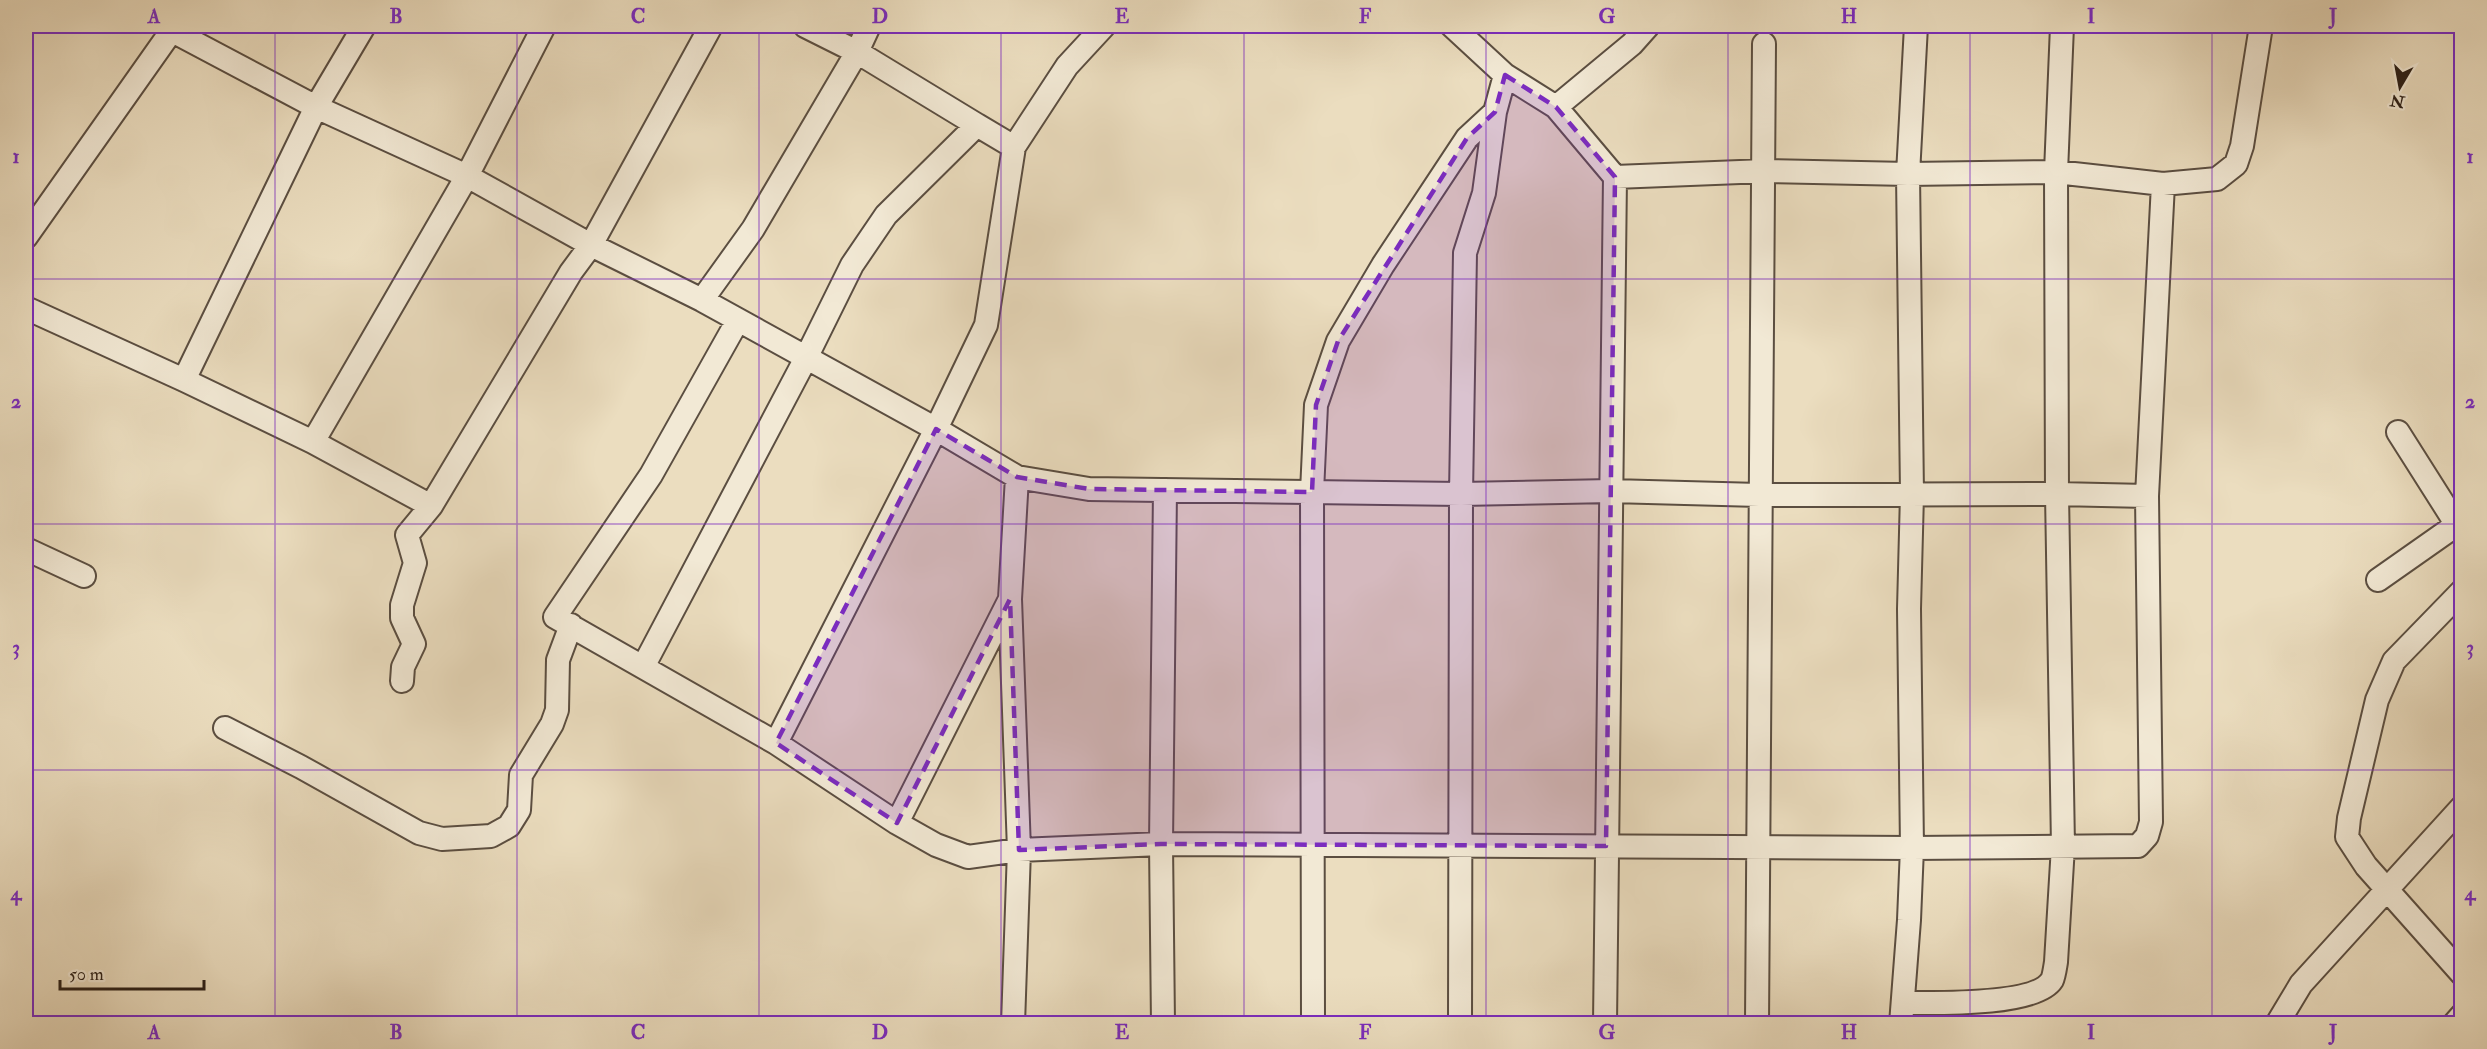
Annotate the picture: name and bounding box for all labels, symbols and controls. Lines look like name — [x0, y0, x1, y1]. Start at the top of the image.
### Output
text: A — [147, 4, 161, 29]
text: B — [389, 4, 403, 29]
text: C — [631, 4, 645, 29]
text: D — [872, 4, 888, 29]
text: E — [1115, 4, 1130, 29]
text: F — [1359, 4, 1372, 29]
text: G — [1599, 4, 1616, 29]
text: H — [1841, 4, 1857, 29]
text: I — [2087, 4, 2095, 29]
text: J — [2328, 4, 2337, 29]
north arrow — [2370, 57, 2430, 117]
text: N — [2388, 90, 2407, 112]
text: 1 — [12, 144, 20, 169]
text: 1 — [2466, 144, 2474, 169]
text: 2 — [11, 389, 21, 414]
text: 2 — [2465, 389, 2475, 414]
text: 3 — [12, 635, 20, 660]
text: 3 — [2466, 635, 2474, 660]
text: 4 — [10, 881, 23, 906]
text: 4 — [2464, 881, 2477, 906]
scale bar — [60, 953, 204, 991]
text: 50 m — [69, 963, 104, 986]
text: A — [147, 1020, 161, 1045]
text: B — [389, 1020, 403, 1045]
text: C — [631, 1020, 645, 1045]
text: D — [872, 1020, 888, 1045]
text: E — [1115, 1020, 1130, 1045]
text: F — [1359, 1020, 1372, 1045]
text: G — [1599, 1020, 1616, 1045]
text: H — [1841, 1020, 1857, 1045]
text: I — [2087, 1020, 2095, 1045]
text: J — [2328, 1020, 2337, 1045]

